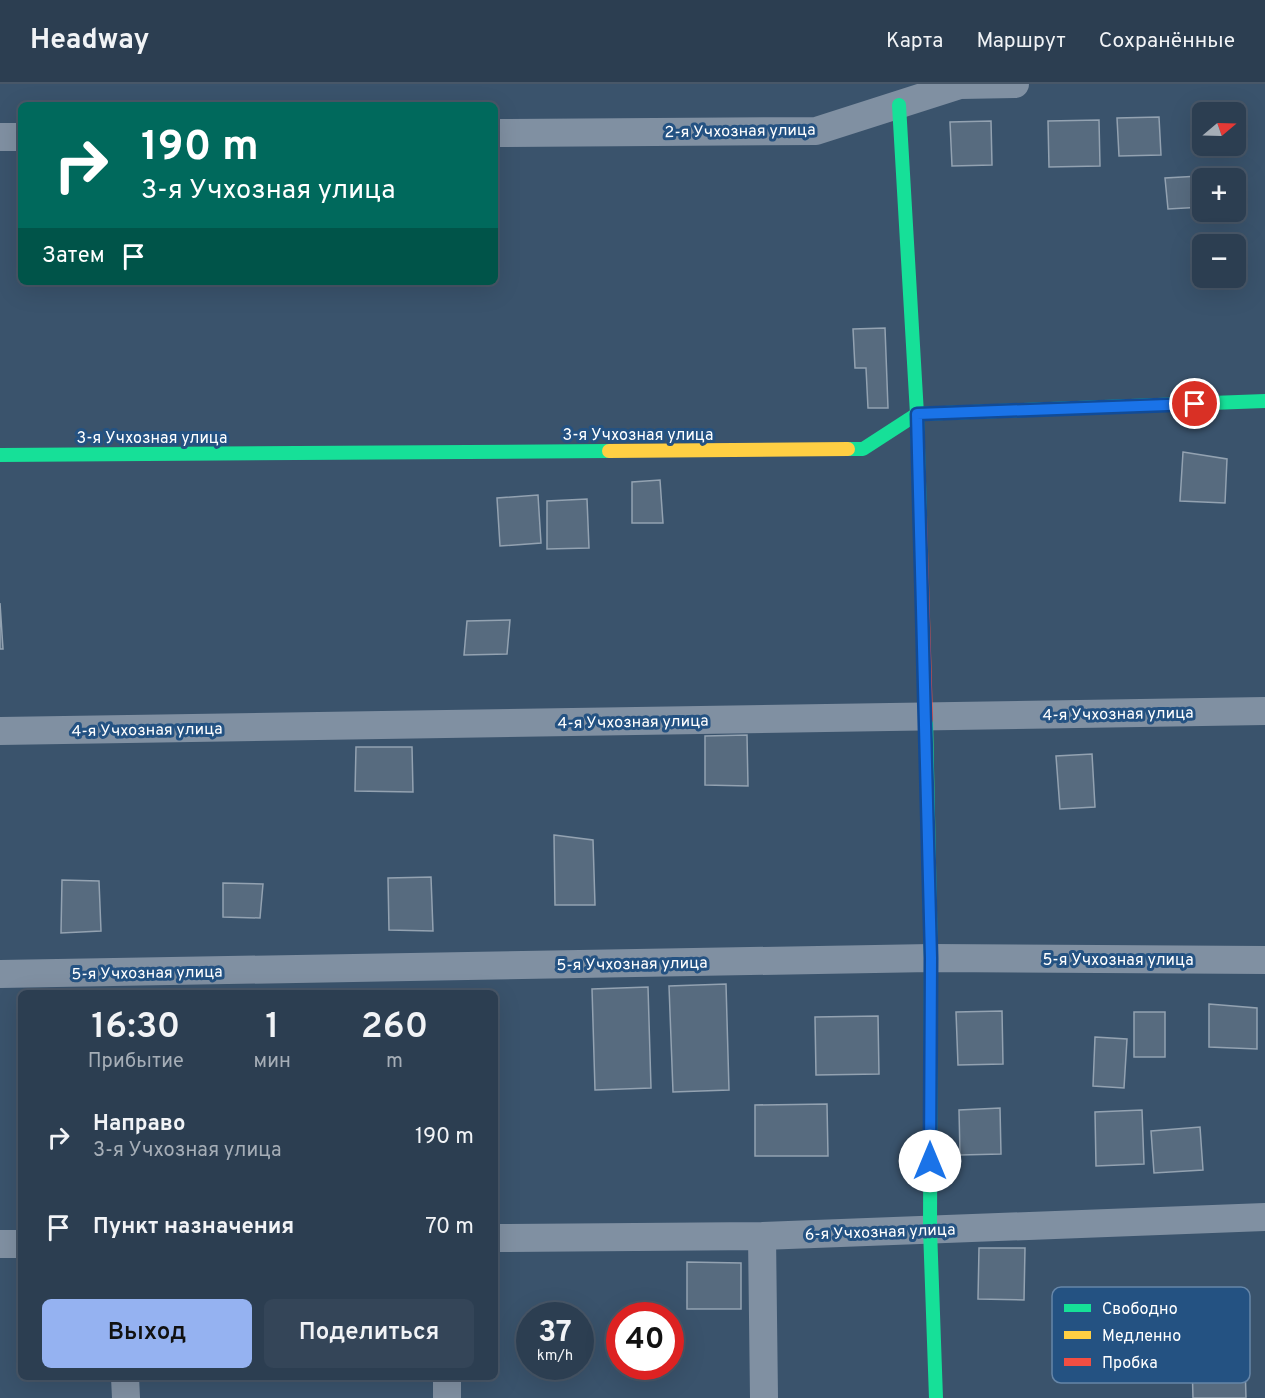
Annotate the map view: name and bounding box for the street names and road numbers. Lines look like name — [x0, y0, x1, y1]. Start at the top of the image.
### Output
street label: 2-я Учхозная улица — [664, 121, 816, 143]
street label: 3-я Учхозная улица — [563, 426, 713, 446]
street label: 3-я Учхозная улица — [77, 429, 227, 449]
street label: 4-я Учхозная улица — [1042, 704, 1194, 726]
street label: 4-я Учхозная улица — [557, 712, 709, 734]
street label: 4-я Учхозная улица — [71, 720, 223, 742]
street label: 5-я Учхозная улица — [1042, 951, 1194, 971]
street label: 5-я Учхозная улица — [556, 954, 708, 976]
street label: 5-я Учхозная улица — [71, 963, 223, 985]
street label: 6-я Учхозная улица — [804, 1220, 956, 1246]

